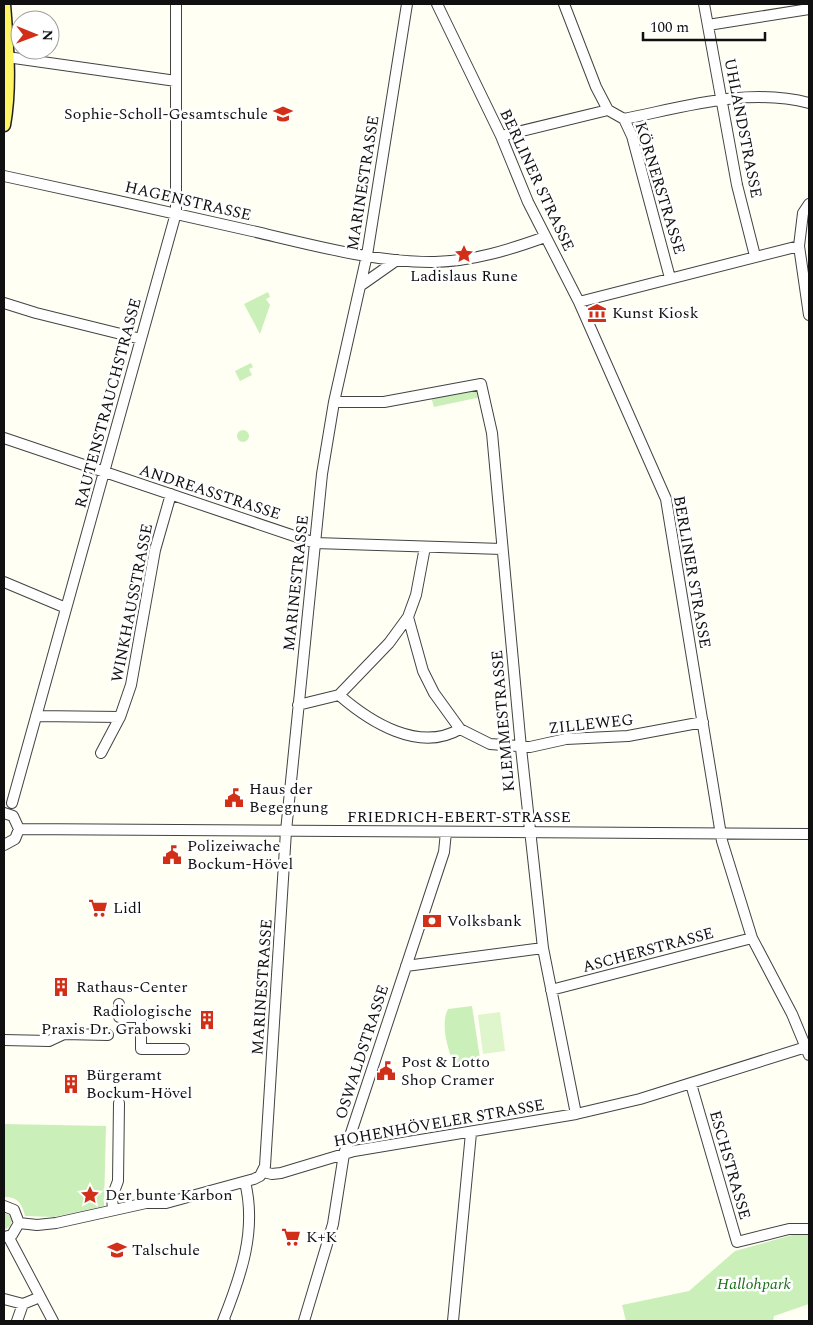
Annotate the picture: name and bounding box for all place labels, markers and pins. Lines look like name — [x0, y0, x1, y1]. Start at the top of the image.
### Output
place label: Sophie-Scholl-Gesamtschule — [64, 102, 268, 126]
school or university icon: Sophie-Scholl-Gesamtschule — [272, 103, 294, 125]
place icon: Ladislaus Rune — [453, 243, 475, 265]
place label: Ladislaus Rune — [410, 264, 518, 288]
place label: Kunst Kiosk — [612, 301, 699, 325]
museum icon: Kunst Kiosk — [586, 302, 608, 324]
place label: Haus der Begegnung — [249, 777, 329, 819]
public building icon: Haus der Begegnung — [223, 787, 245, 809]
place label: Polizeiwache Bockum-Hövel — [187, 834, 293, 876]
public building icon: Polizeiwache Bockum-Hövel — [161, 844, 183, 866]
place label: Lidl — [113, 896, 142, 920]
supermarket icon: Lidl — [87, 897, 109, 919]
place label: Volksbank — [447, 909, 522, 933]
bank icon: Volksbank — [421, 910, 443, 932]
place label: Rathaus-Center — [76, 975, 188, 999]
building icon: Rathaus-Center — [50, 976, 72, 998]
place label: Radiologische Praxis Dr. Grabowski — [41, 999, 192, 1041]
building icon: Radiologische Praxis Dr. Grabowski — [196, 1009, 218, 1031]
place label: Post & Lotto Shop Cramer — [401, 1050, 494, 1092]
public building icon: Post & Lotto Shop Cramer — [375, 1060, 397, 1082]
place label: Bürgeramt Bockum-Hövel — [86, 1063, 192, 1105]
building icon: Bürgeramt Bockum-Hövel — [60, 1073, 82, 1095]
place label: Der bunte Karbon — [105, 1183, 233, 1207]
place icon: Der bunte Karbon — [79, 1184, 101, 1206]
place label: K+K — [306, 1225, 338, 1249]
supermarket icon: K+K — [280, 1226, 302, 1248]
place label: Talschule — [132, 1238, 200, 1262]
school or university icon: Talschule — [106, 1239, 128, 1261]

